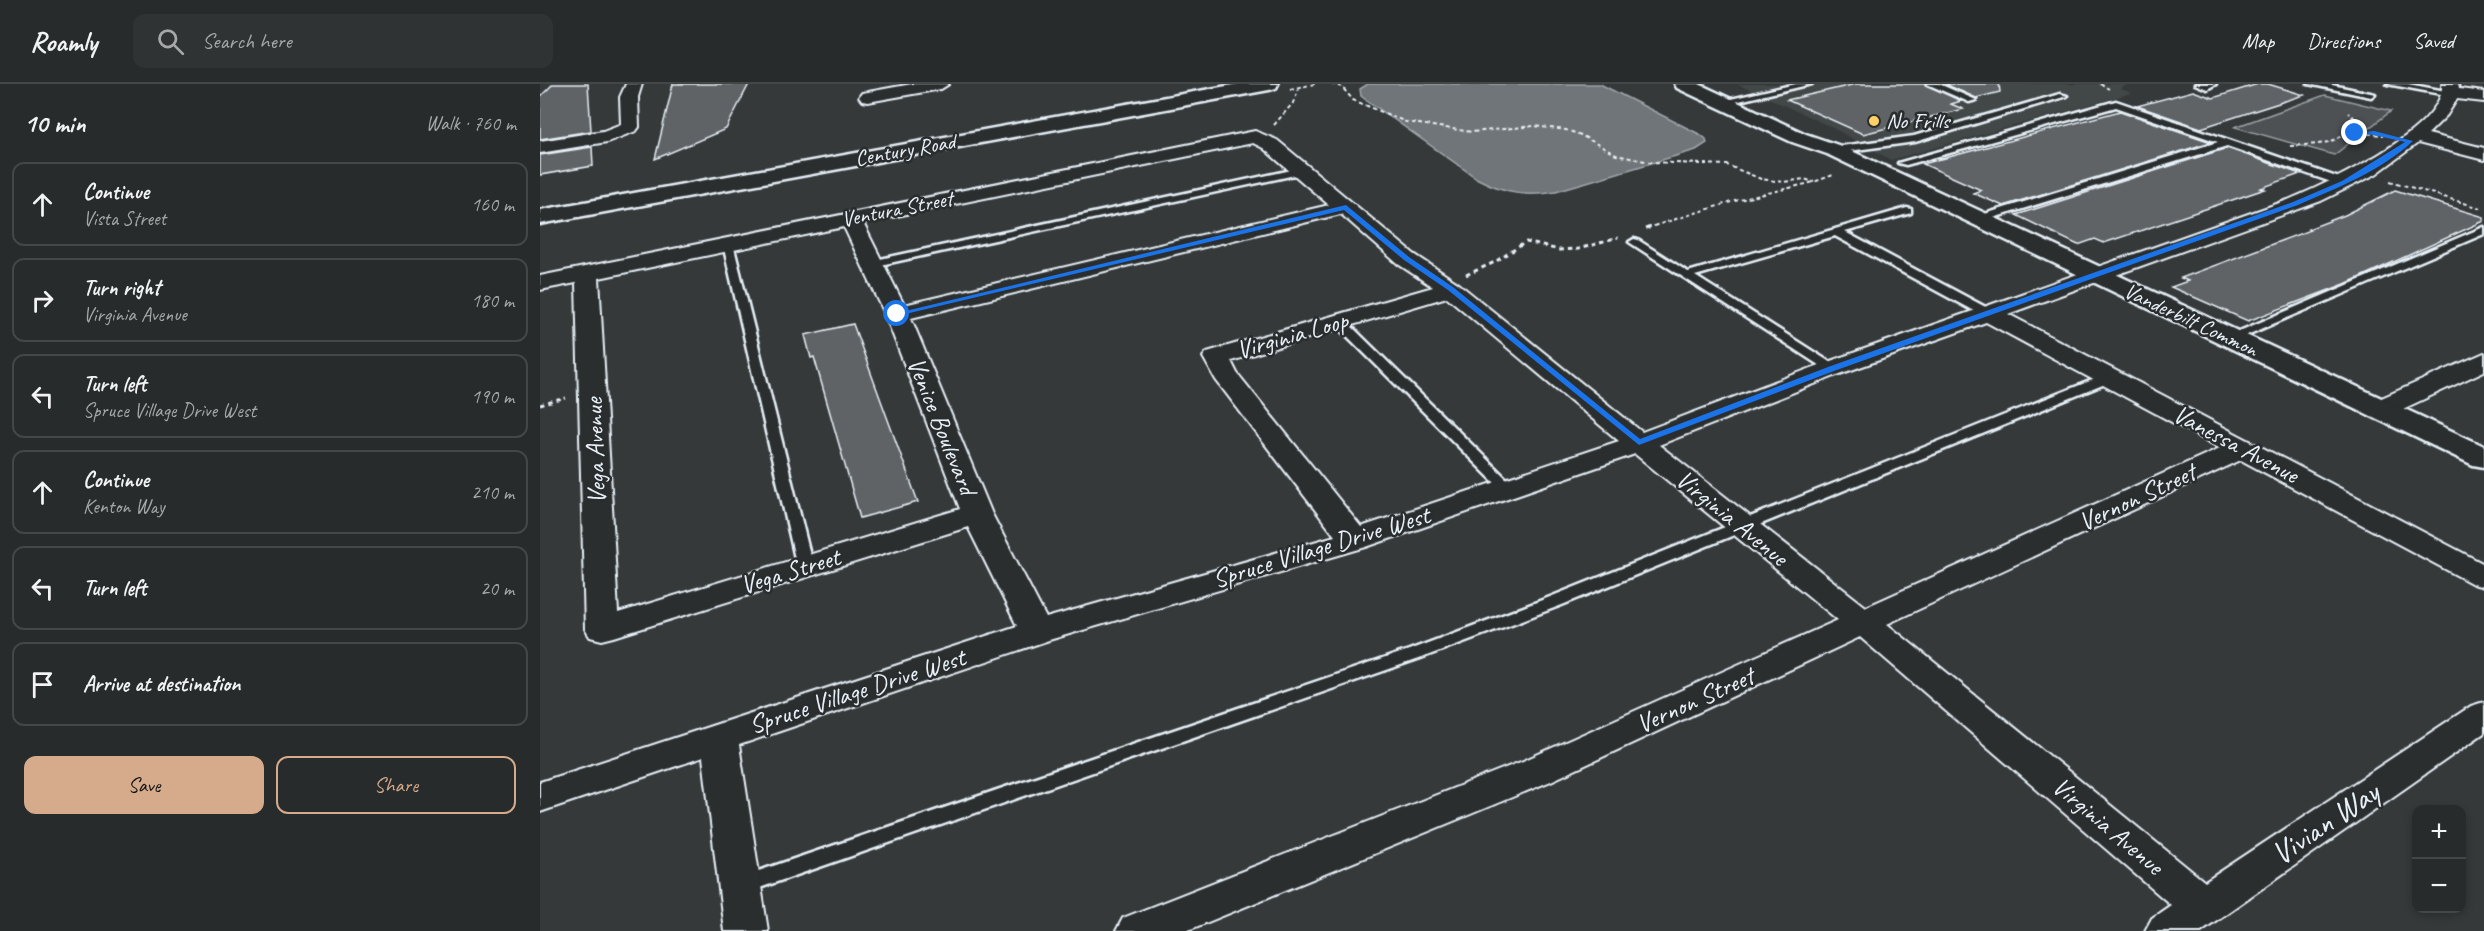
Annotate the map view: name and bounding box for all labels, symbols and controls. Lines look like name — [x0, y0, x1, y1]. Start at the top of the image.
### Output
search box — [133, 14, 553, 68]
text: Roamly — [30, 24, 97, 59]
icon: search — [154, 25, 187, 58]
text: Search here — [202, 27, 292, 55]
text: Map — [2242, 28, 2274, 54]
text: Directions — [2307, 28, 2380, 54]
text: Saved — [2413, 28, 2454, 54]
text: 10 min — [24, 107, 86, 140]
place label: No Frills — [1886, 107, 1952, 135]
text: Walk · 760 m — [426, 111, 516, 136]
marker: No Frills — [1867, 114, 1881, 128]
route end — [2341, 119, 2367, 145]
street label: Century Road — [853, 127, 961, 173]
text: Continue — [83, 178, 149, 206]
street label: Ventura Street — [839, 184, 958, 234]
icon: ahead — [26, 188, 59, 221]
text: 160 m — [471, 192, 514, 217]
text: Vista Street — [83, 206, 166, 231]
text: Turn right — [83, 274, 160, 302]
street label: Vanderbilt Common — [2120, 277, 2263, 364]
icon: right — [26, 284, 59, 317]
text: 180 m — [471, 288, 514, 313]
route start — [883, 300, 909, 326]
text: Virginia Avenue — [83, 302, 187, 327]
street label: Virginia Loop — [1232, 303, 1353, 367]
street label: Venice Boulevard — [899, 352, 986, 503]
text: Turn left — [83, 370, 147, 398]
icon: left — [26, 380, 59, 413]
text: 190 m — [471, 384, 514, 409]
street label: Vega Avenue — [577, 396, 613, 505]
street label: Vanessa Avenue — [2168, 397, 2306, 492]
text: Spruce Village Drive West — [83, 398, 256, 423]
street label: Vernon Street — [2073, 454, 2204, 538]
street label: Virginia Avenue — [1669, 463, 1797, 575]
text: Continue — [83, 466, 149, 494]
icon: ahead — [26, 476, 59, 509]
text: 210 m — [471, 480, 514, 505]
text: Kenton Way — [83, 494, 165, 519]
street label: Spruce Village Drive West — [1209, 498, 1436, 596]
street label: Vega Street — [736, 540, 846, 602]
icon: left — [26, 572, 59, 605]
text: Turn left — [83, 574, 147, 602]
text: 20 m — [480, 576, 514, 601]
street label: Spruce Village Drive West — [745, 640, 971, 741]
street label: Vernon Street — [1631, 658, 1762, 741]
icon: arrive — [26, 668, 59, 701]
text: Arrive at destination — [83, 670, 240, 698]
button: Save — [24, 756, 264, 814]
button: Share — [276, 756, 516, 814]
street label: Virginia Avenue — [2046, 770, 2172, 884]
street label: Vivian Way — [2263, 770, 2389, 874]
map controls — [2412, 805, 2466, 913]
button: + — [2412, 805, 2466, 859]
button: − — [2412, 859, 2466, 913]

